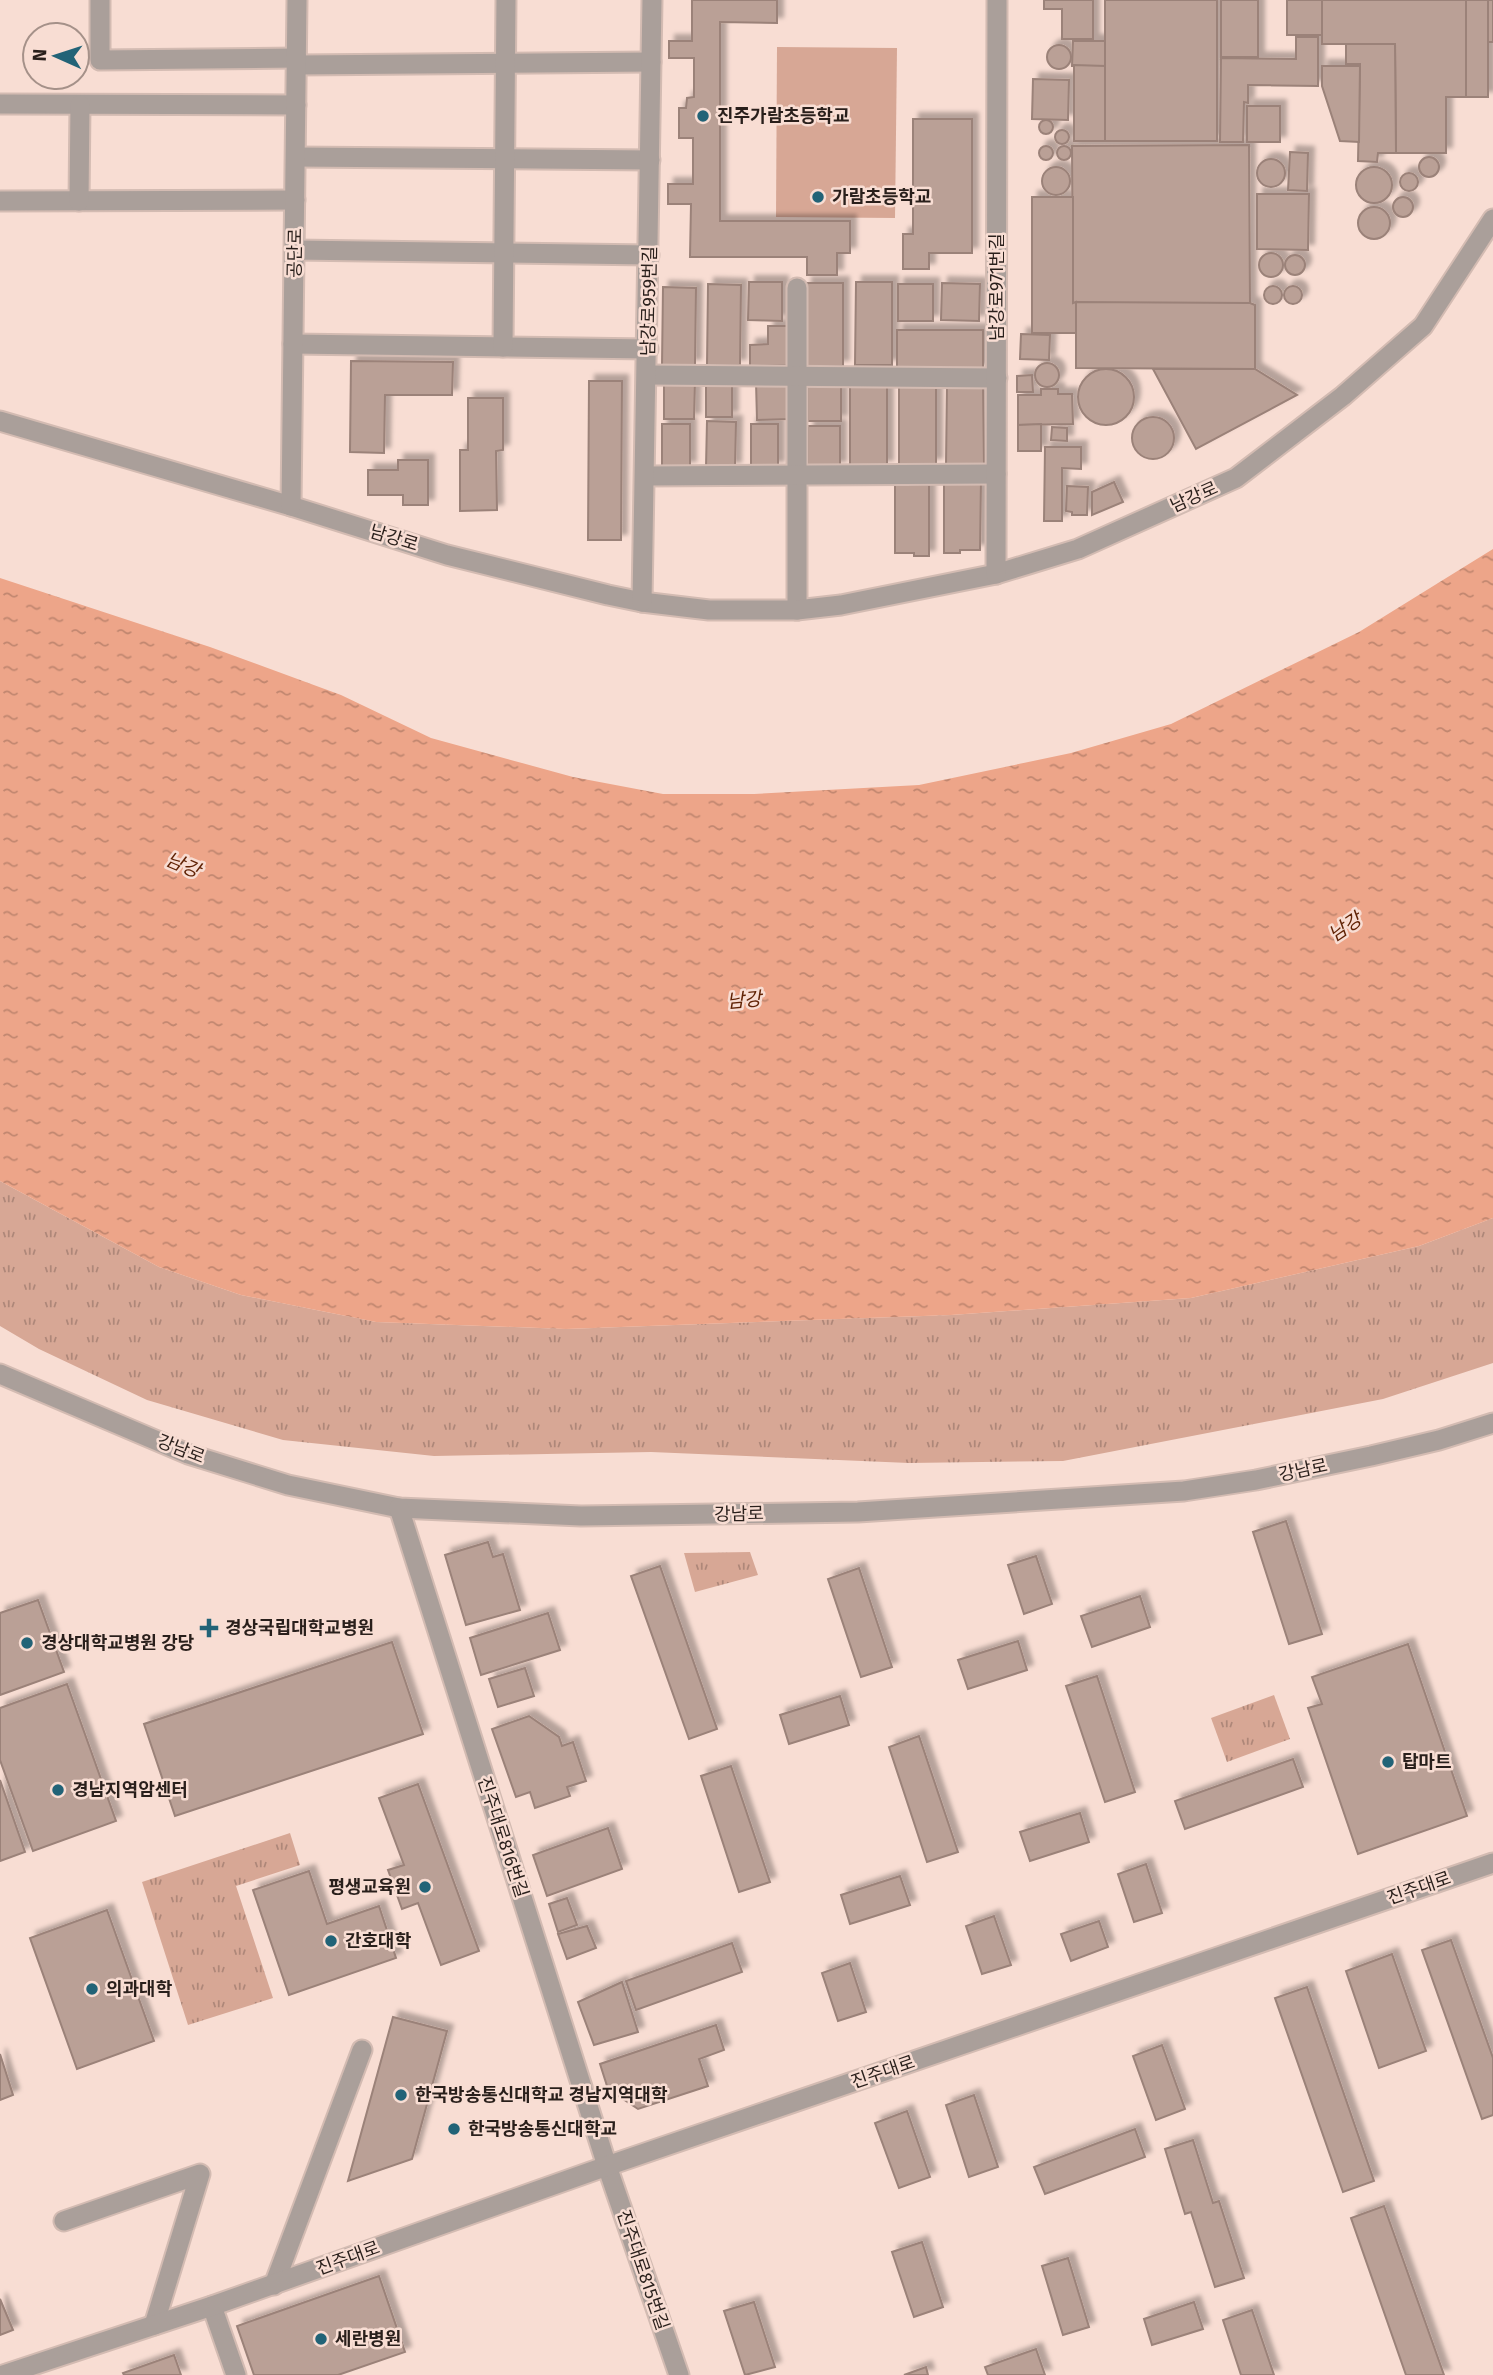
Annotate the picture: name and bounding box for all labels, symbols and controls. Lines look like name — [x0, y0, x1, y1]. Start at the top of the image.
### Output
north arrow — [21, 21, 91, 91]
text: N — [28, 48, 51, 62]
place label: 진주가람초등학교 — [717, 105, 849, 127]
marker: 진주가람초등학교 — [695, 108, 711, 124]
place label: 가람초등학교 — [832, 186, 931, 208]
marker: 가람초등학교 — [810, 189, 826, 205]
street label: 공단로 — [284, 228, 306, 278]
street label: 남강로971번길 — [986, 233, 1008, 341]
street label: 남강로959번길 — [637, 246, 661, 356]
street label: 남강로 — [1167, 477, 1221, 517]
street label: 남강로 — [367, 520, 421, 556]
water label: 남강 — [162, 848, 206, 883]
water label: 남강 — [1324, 906, 1368, 946]
water label: 남강 — [726, 987, 765, 1013]
street label: 강남로 — [154, 1430, 208, 1468]
street label: 강남로 — [1276, 1454, 1330, 1486]
street label: 강남로 — [714, 1503, 764, 1525]
place label: 경상국립대학교병원 — [225, 1617, 374, 1639]
marker: 경상국립대학교병원 — [199, 1618, 219, 1638]
place label: 경상대학교병원 강당 — [41, 1632, 194, 1654]
marker: 경상대학교병원 강당 — [19, 1635, 35, 1651]
place label: 탑마트 — [1402, 1751, 1452, 1773]
marker: 탑마트 — [1380, 1754, 1396, 1770]
street label: 진주대로816번길 — [473, 1774, 533, 1900]
place label: 경남지역암센터 — [72, 1779, 188, 1801]
marker: 경남지역암센터 — [50, 1782, 66, 1798]
street label: 진주대로 — [1384, 1867, 1454, 1909]
place label: 평생교육원 — [328, 1876, 411, 1898]
marker: 평생교육원 — [417, 1879, 433, 1895]
place label: 간호대학 — [345, 1930, 412, 1952]
marker: 간호대학 — [323, 1933, 339, 1949]
place label: 의과대학 — [106, 1978, 173, 2000]
marker: 의과대학 — [84, 1981, 100, 1997]
street label: 진주대로 — [848, 2051, 918, 2093]
place label: 한국방송통신대학교 경남지역대학 — [415, 2084, 668, 2106]
marker: 한국방송통신대학교 경남지역대학 — [393, 2087, 409, 2103]
place label: 한국방송통신대학교 — [468, 2118, 617, 2140]
marker: 한국방송통신대학교 — [446, 2121, 462, 2137]
street label: 진주대로815번길 — [612, 2207, 674, 2333]
street label: 진주대로 — [313, 2236, 383, 2280]
place label: 세란병원 — [335, 2328, 401, 2350]
marker: 세란병원 — [313, 2331, 329, 2347]

